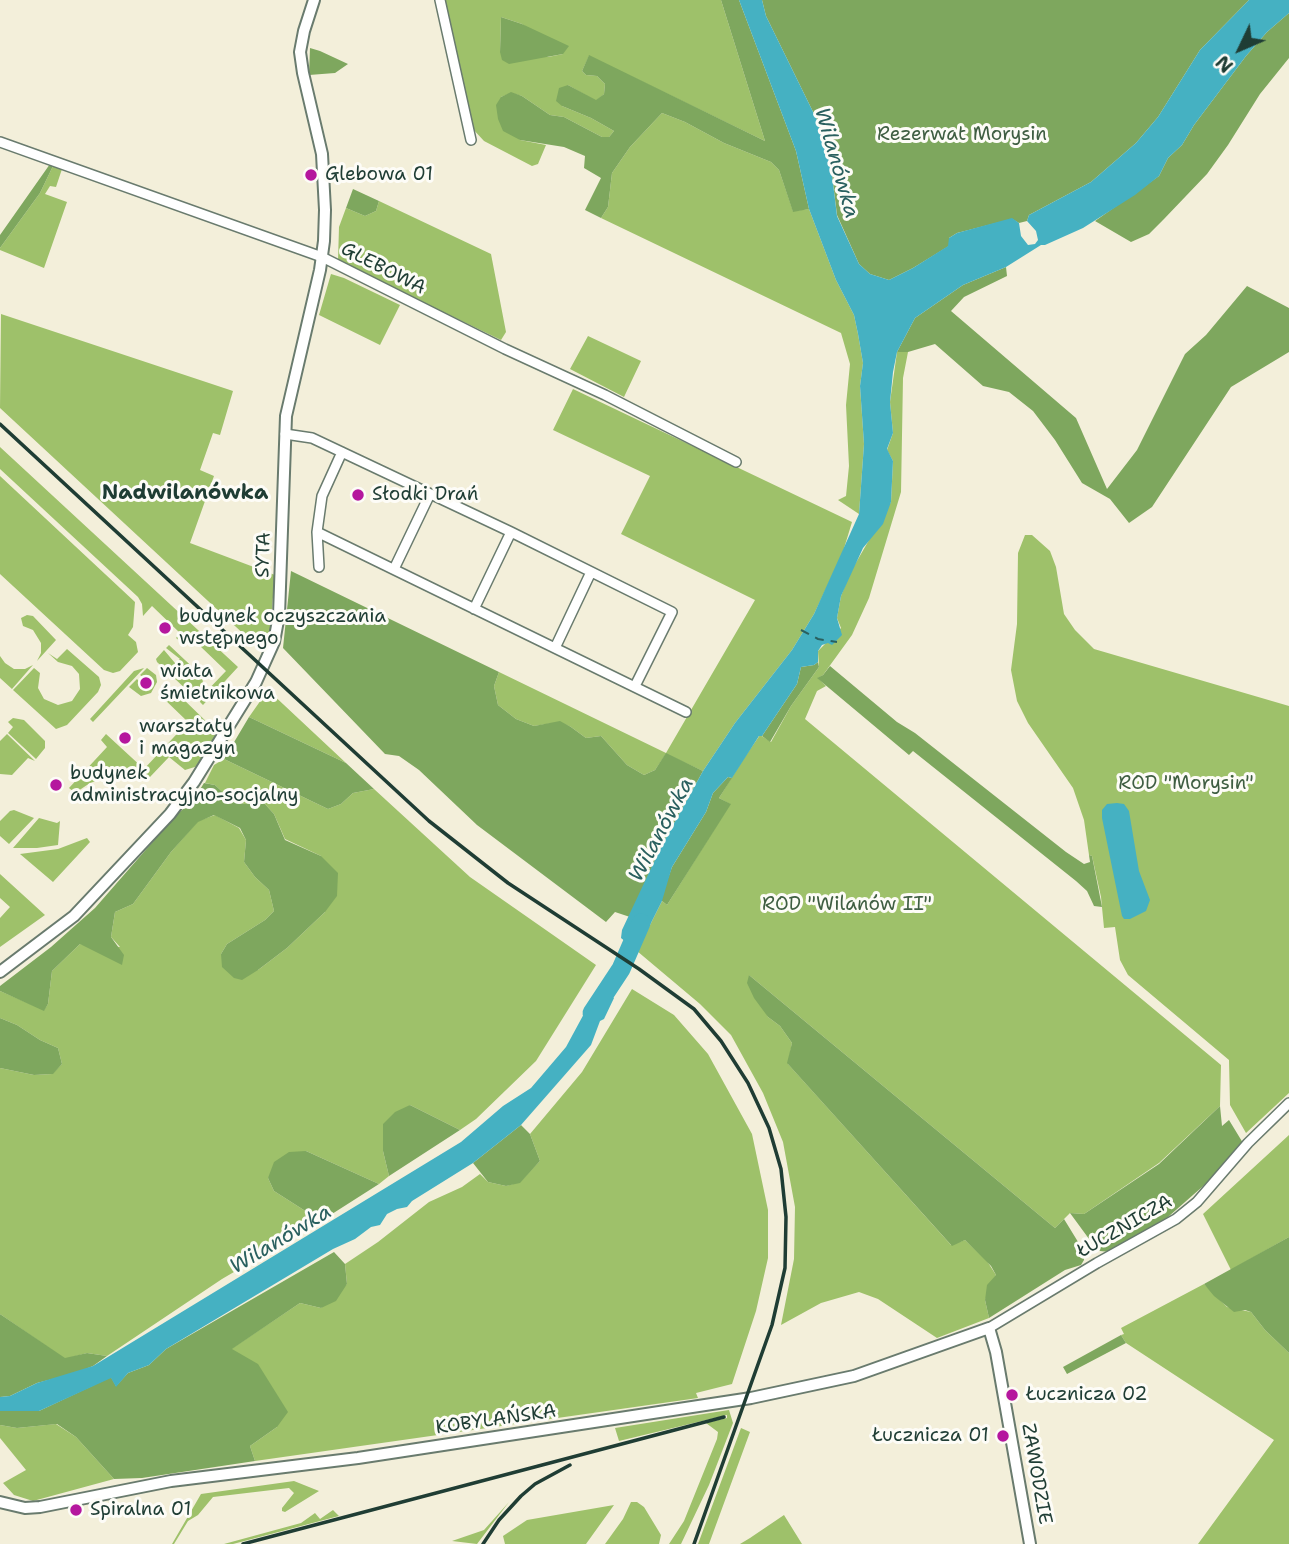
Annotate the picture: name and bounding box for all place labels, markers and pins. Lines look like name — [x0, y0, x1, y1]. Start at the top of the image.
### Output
place label: Glebowa 01 — [325, 164, 433, 186]
marker: Glebowa 01 — [303, 167, 319, 183]
place label: Słodki Drań — [372, 484, 478, 506]
marker: Słodki Drań — [350, 487, 366, 503]
place label: budynek oczyszczania wstępnego — [179, 606, 386, 650]
marker: budynek oczyszczania wstępnego — [157, 620, 173, 636]
place label: wiata śmietnikowa — [160, 661, 275, 705]
marker: wiata śmietnikowa — [138, 675, 154, 691]
place label: warsztaty i magazyn — [139, 716, 235, 760]
marker: warsztaty i magazyn — [117, 730, 133, 746]
place label: budynek administracyjno-socjalny — [70, 763, 299, 807]
marker: budynek administracyjno-socjalny — [48, 777, 64, 793]
place label: Łucznicza 02 — [1026, 1384, 1147, 1406]
marker: Łucznicza 02 — [1004, 1387, 1020, 1403]
place label: Łucznicza 01 — [872, 1425, 989, 1447]
marker: Łucznicza 01 — [995, 1428, 1011, 1444]
place label: Spiralna 01 — [90, 1499, 191, 1521]
marker: Spiralna 01 — [68, 1502, 84, 1518]

